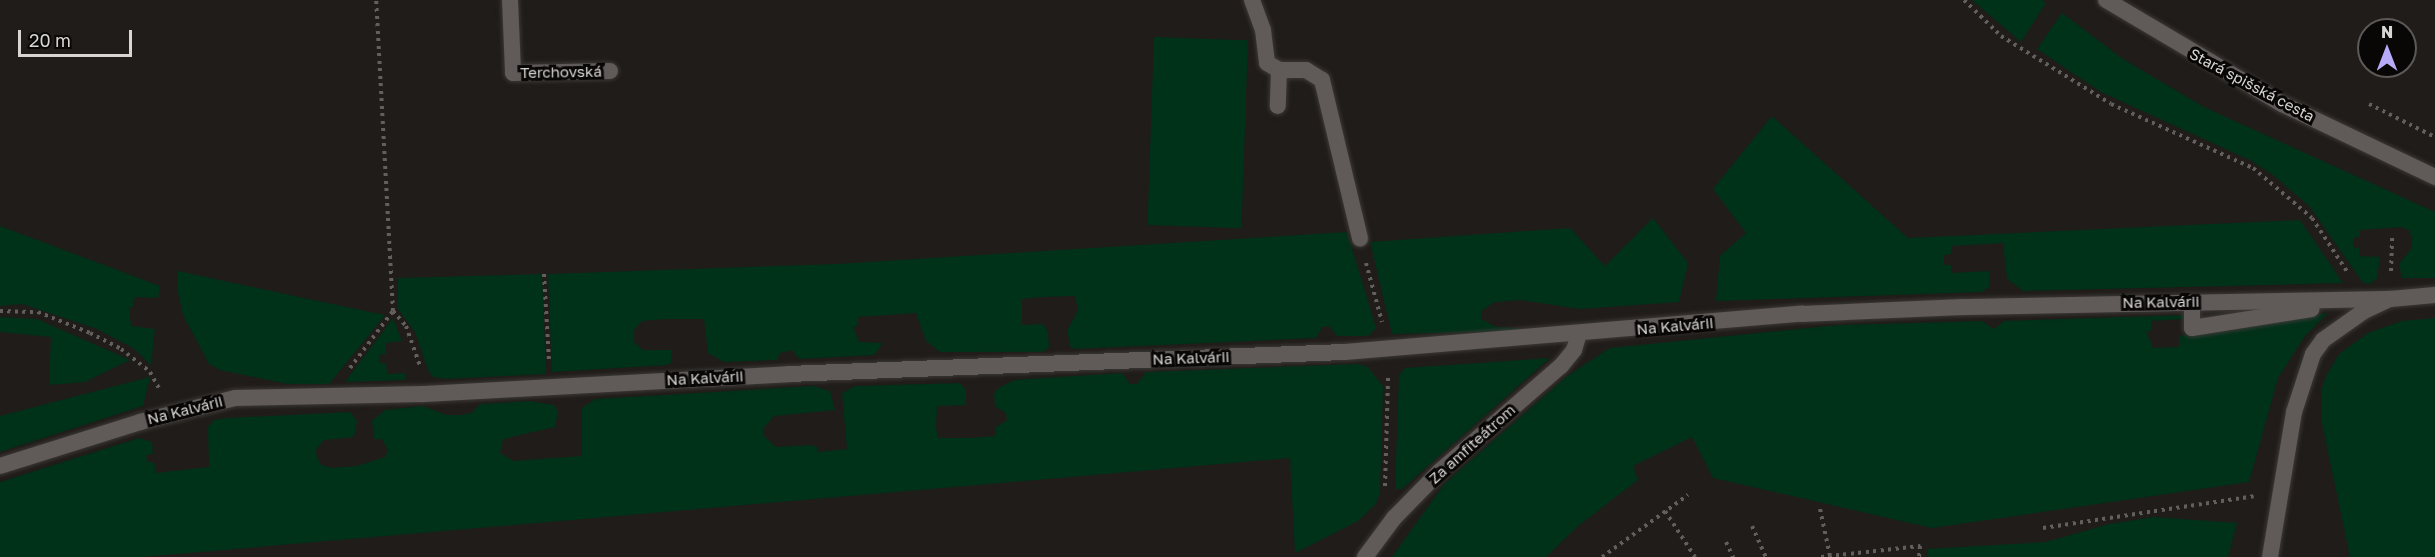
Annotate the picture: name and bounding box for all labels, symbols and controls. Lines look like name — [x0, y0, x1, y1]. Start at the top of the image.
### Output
scale bar — [21, 18, 135, 56]
north arrow — [2357, 18, 2417, 78]
text: N — [2381, 22, 2393, 42]
text: 20 m — [29, 29, 71, 51]
street label: Stará spišská cesta — [2187, 45, 2317, 125]
street label: Terchovská — [520, 62, 602, 82]
street label: Na Kalvárii — [2122, 292, 2200, 312]
street label: Na Kalvárii — [1636, 314, 1714, 338]
street label: Na Kalvárii — [1152, 348, 1230, 368]
street label: Na Kalvárii — [666, 367, 744, 389]
street label: Na Kalvárii — [145, 392, 225, 428]
street label: Za amfiteátrom — [1425, 401, 1519, 487]

